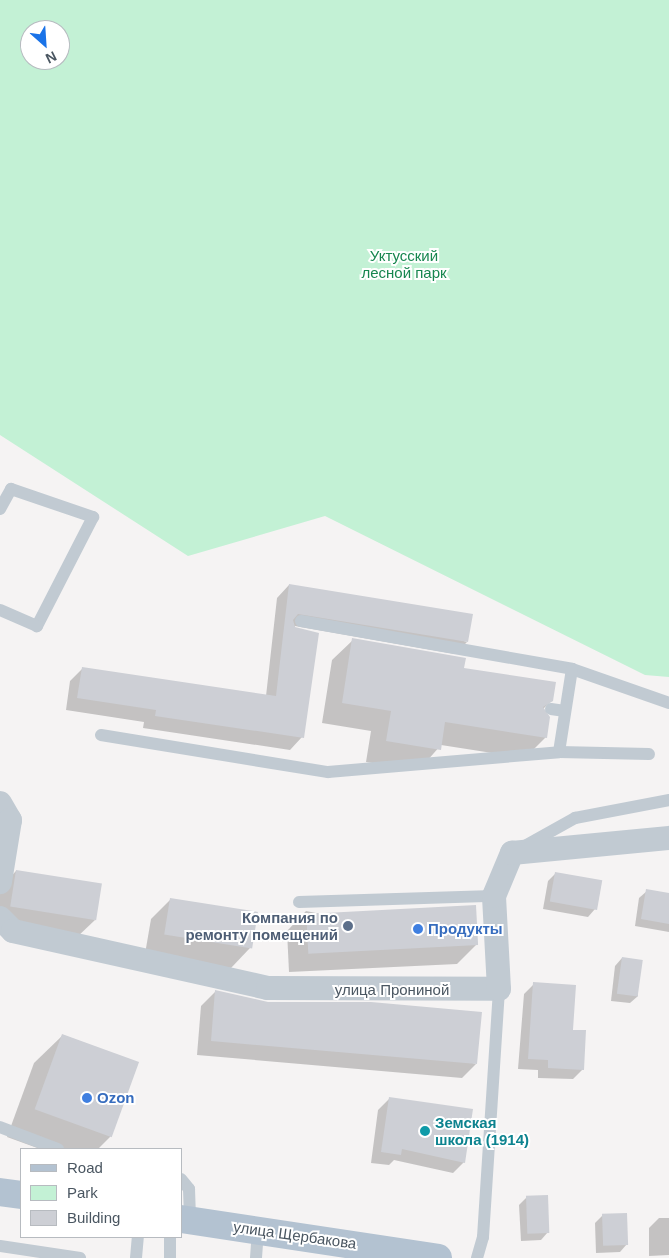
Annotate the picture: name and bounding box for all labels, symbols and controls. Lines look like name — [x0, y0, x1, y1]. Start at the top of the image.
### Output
north arrow — [20, 20, 70, 70]
text: N — [43, 48, 59, 67]
park label: Уктусский лесной парк — [361, 246, 447, 281]
place label: Компания по ремонту помещений — [185, 908, 338, 943]
marker: Компания по ремонту помещений — [342, 920, 354, 932]
place label: Продукты — [428, 920, 503, 938]
marker: Продукты — [412, 923, 424, 935]
street label: улица Прониной — [335, 981, 449, 999]
place label: Ozon — [97, 1089, 134, 1107]
marker: Ozon — [81, 1092, 93, 1104]
place label: Земская школа (1914) — [435, 1113, 529, 1148]
marker: Земская школа (1914) — [419, 1125, 431, 1137]
legend — [20, 1148, 182, 1238]
text: Road — [67, 1159, 103, 1176]
text: Park — [67, 1184, 98, 1201]
text: Building — [67, 1209, 120, 1226]
street label: улица Щербакова — [232, 1217, 358, 1253]

